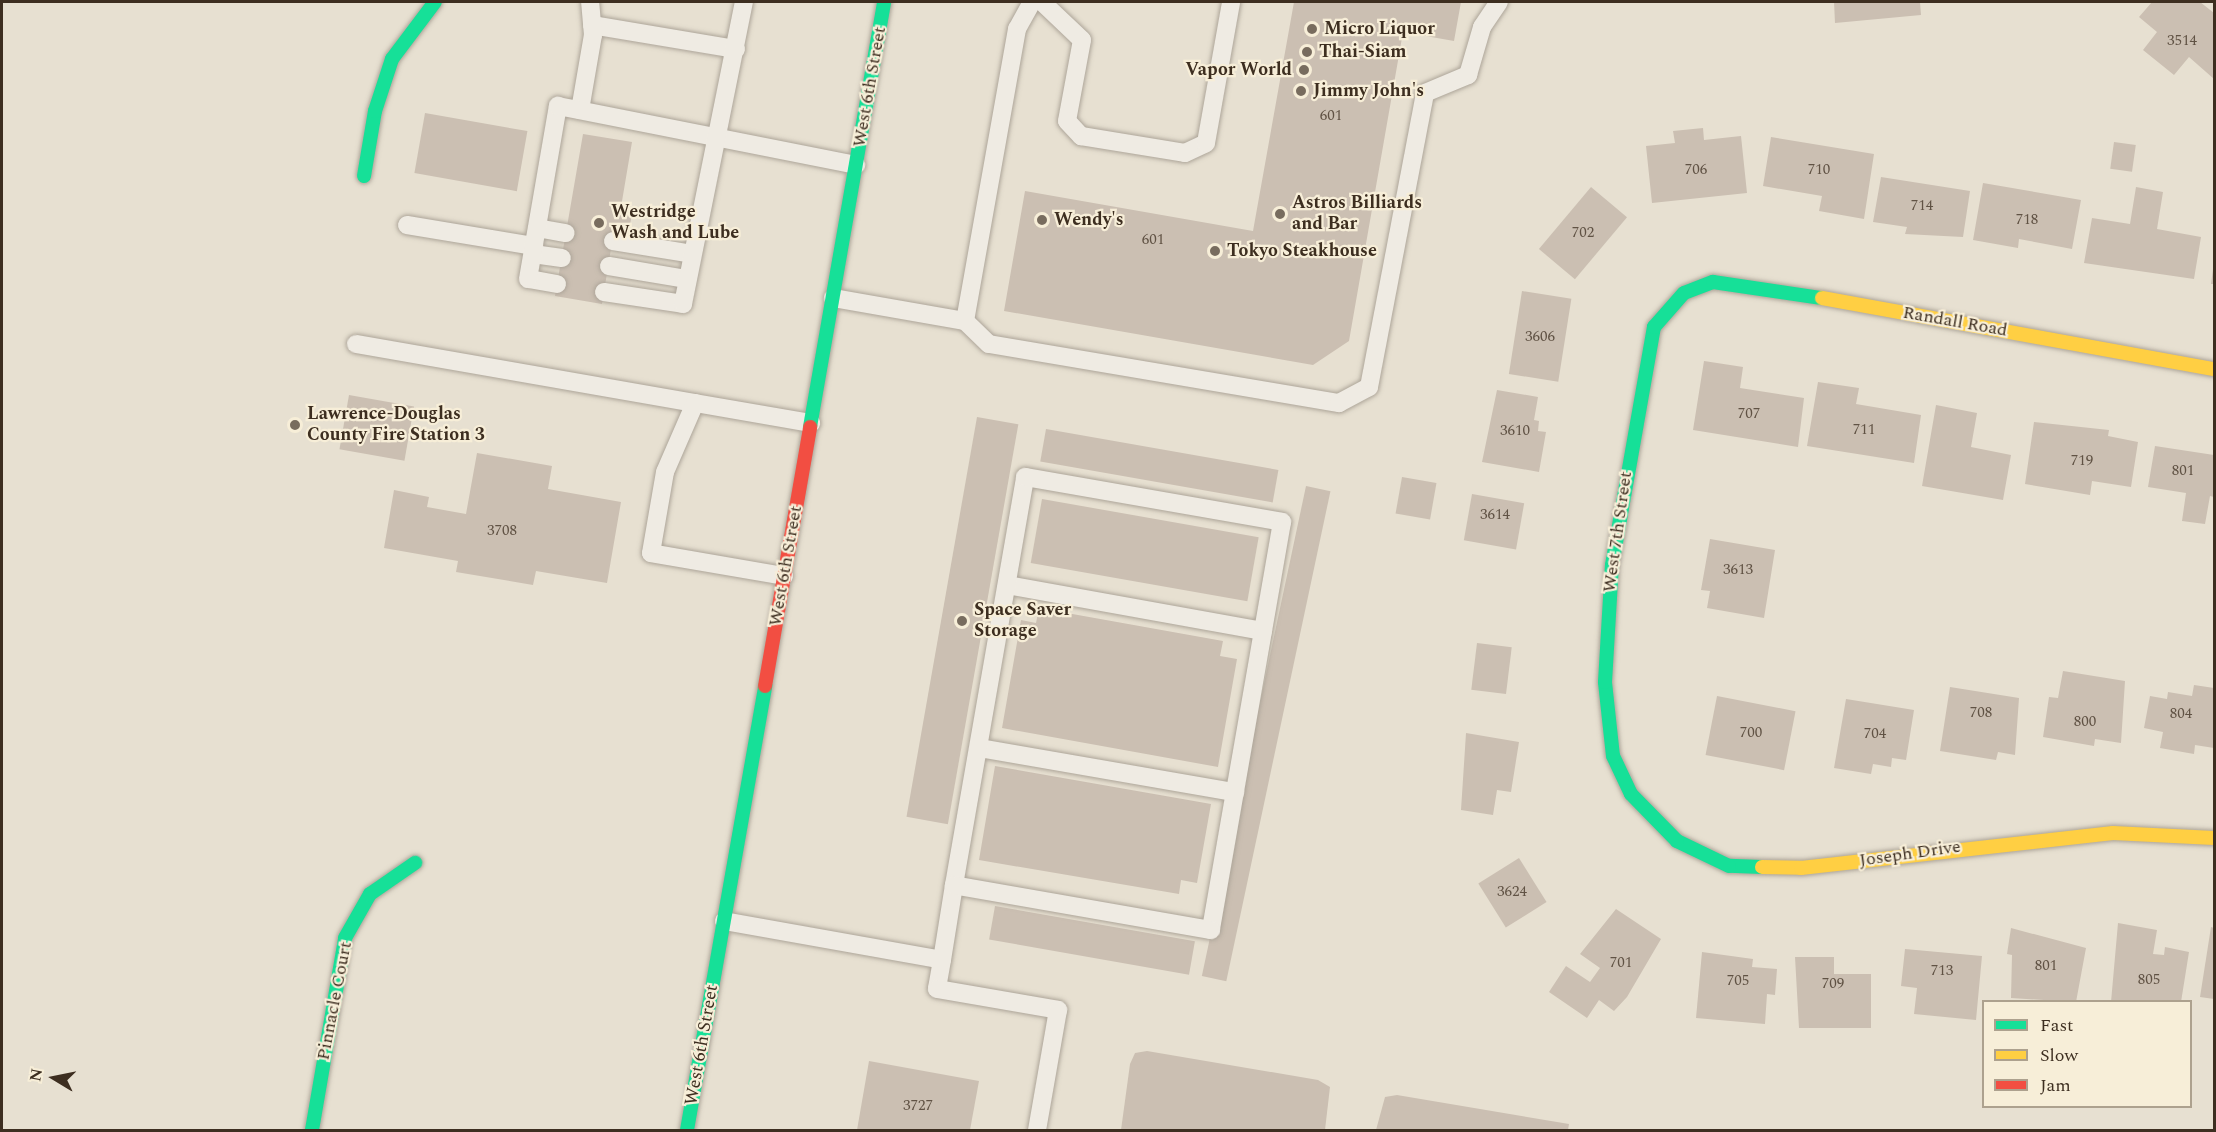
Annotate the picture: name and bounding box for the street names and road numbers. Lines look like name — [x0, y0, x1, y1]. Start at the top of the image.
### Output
street label: West 6th Street — [849, 25, 891, 149]
street label: Randall Road — [1901, 302, 2009, 342]
street label: West 7th Street — [1599, 470, 1637, 594]
street label: West 6th Street — [765, 504, 807, 628]
street label: Joseph Drive — [1858, 836, 1962, 872]
street label: Pinnacle Court — [313, 940, 357, 1062]
street label: West 6th Street — [681, 983, 723, 1107]

